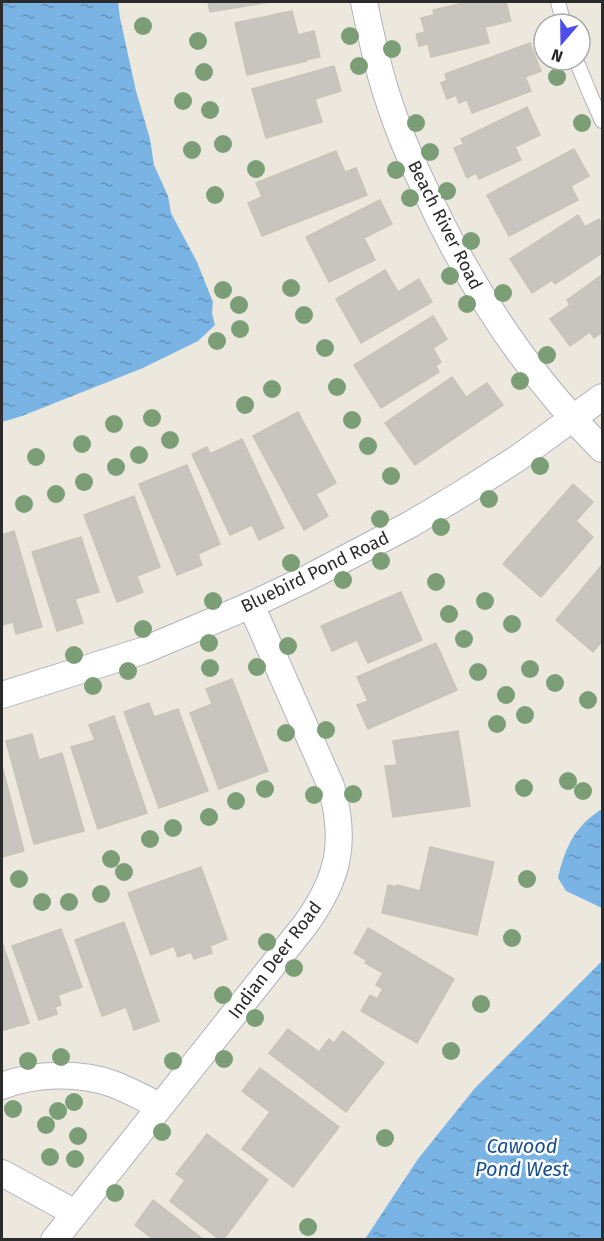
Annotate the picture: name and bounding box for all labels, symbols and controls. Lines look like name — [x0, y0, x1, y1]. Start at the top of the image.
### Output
north arrow — [532, 12, 592, 72]
text: N — [549, 45, 565, 66]
street label: Beach River Road — [403, 157, 487, 293]
street label: Bluebird Pond Road — [237, 527, 393, 617]
street label: Indian Deer Road — [224, 897, 326, 1023]
water label: Cawood Pond West — [475, 1134, 570, 1181]

